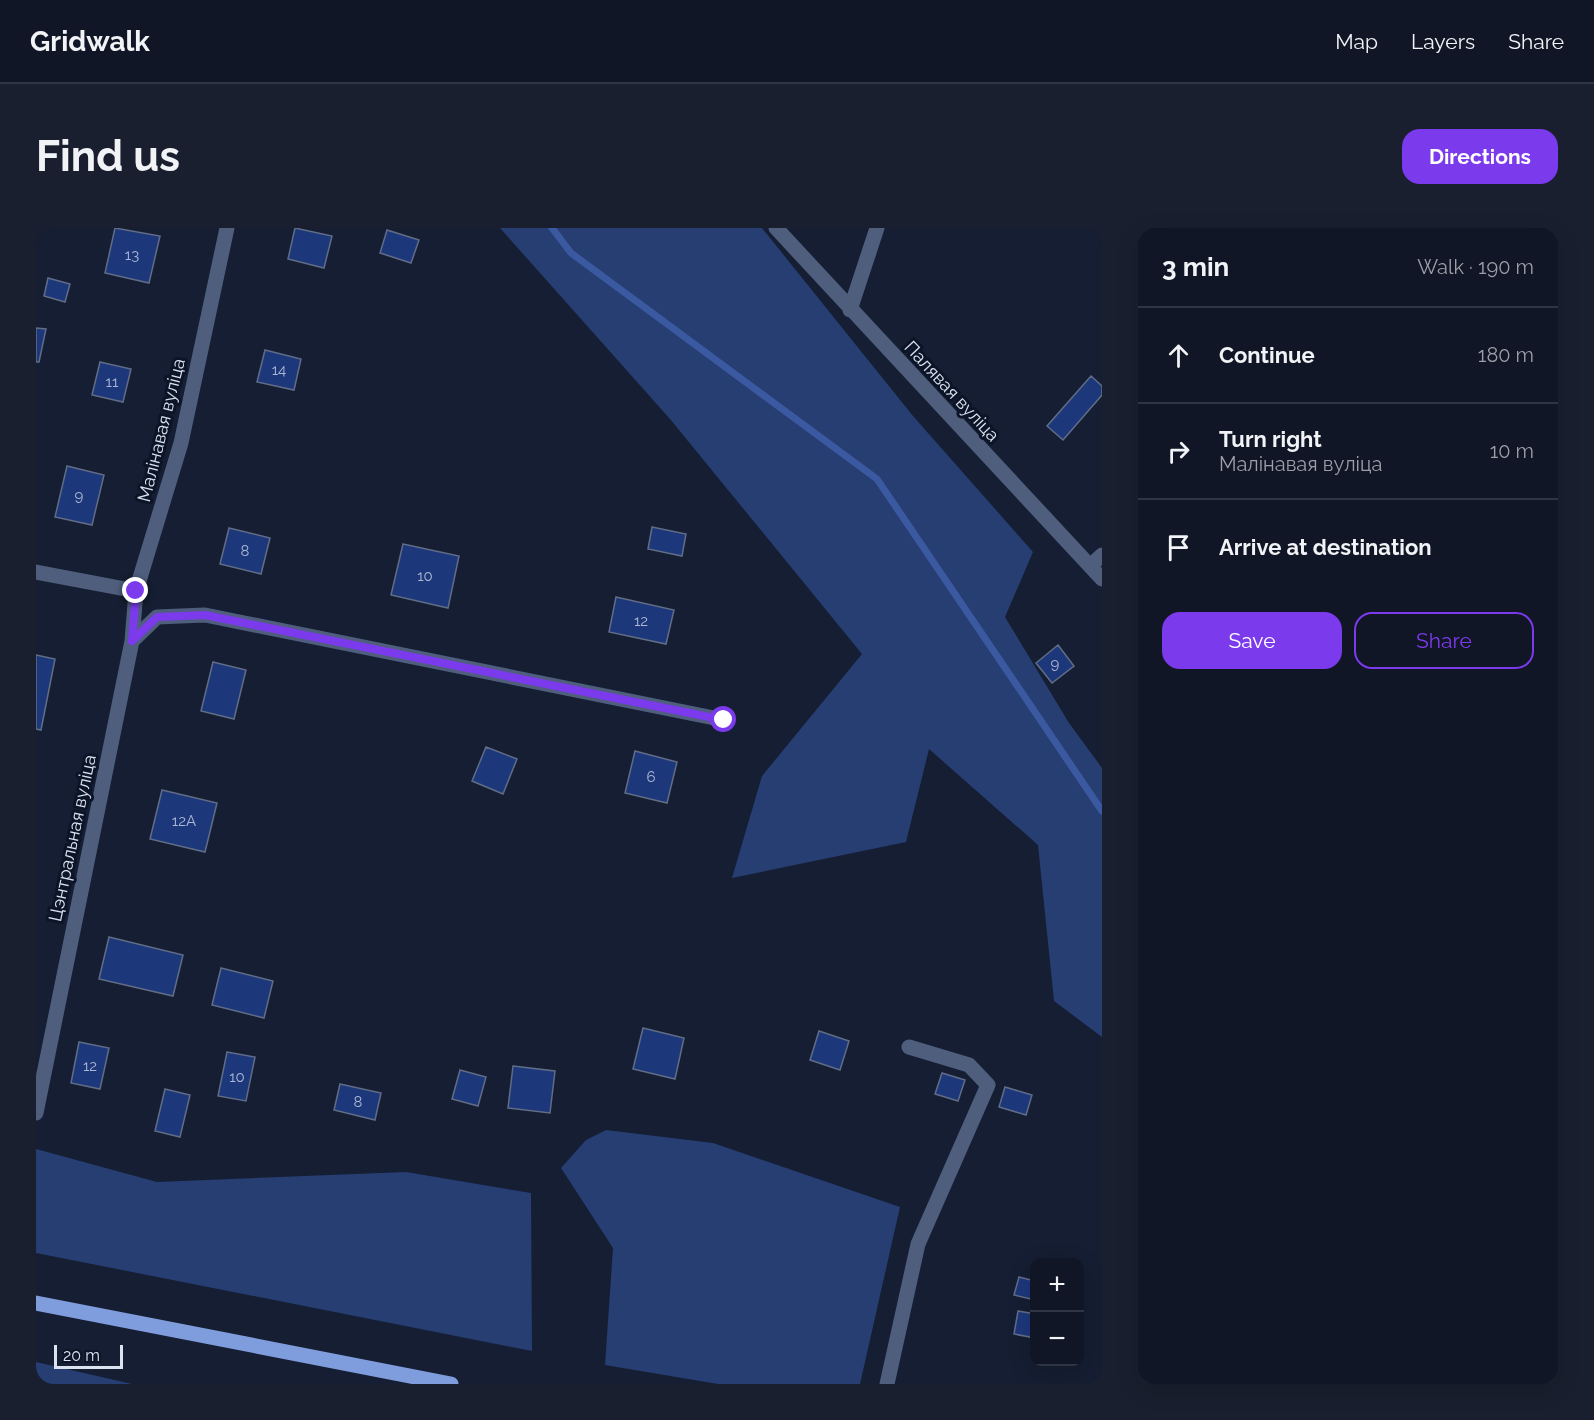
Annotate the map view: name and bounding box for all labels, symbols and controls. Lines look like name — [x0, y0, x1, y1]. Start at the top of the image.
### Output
text: Gridwalk — [30, 25, 150, 58]
text: Map — [1335, 29, 1378, 54]
text: Layers — [1411, 29, 1475, 54]
text: Share — [1508, 29, 1564, 54]
button: Directions — [1402, 129, 1558, 184]
text: Find us — [36, 132, 180, 181]
house number: 13 — [125, 246, 139, 264]
text: 3 min — [1162, 252, 1229, 282]
text: Walk · 190 m — [1417, 255, 1534, 279]
street label: Палявая вуліца — [900, 337, 1004, 445]
icon: ahead — [1162, 339, 1195, 372]
text: Continue — [1219, 342, 1315, 368]
text: 180 m — [1478, 343, 1534, 367]
street label: Малінавая вуліца — [133, 356, 189, 504]
house number: 14 — [272, 361, 286, 379]
house number: 11 — [106, 373, 119, 391]
text: Turn right — [1219, 426, 1322, 452]
icon: right — [1162, 435, 1195, 468]
text: 10 m — [1490, 439, 1534, 463]
text: Малінавая вуліца — [1219, 452, 1382, 476]
house number: 9 — [75, 487, 84, 505]
icon: arrive — [1162, 531, 1195, 564]
text: Arrive at destination — [1219, 534, 1432, 560]
house number: 8 — [241, 542, 250, 560]
house number: 10 — [417, 567, 433, 585]
route end — [122, 577, 148, 603]
house number: 12 — [634, 612, 648, 630]
button: Save — [1162, 612, 1342, 669]
button: Share — [1354, 612, 1534, 669]
house number: 9 — [1051, 655, 1060, 673]
route start — [710, 706, 736, 732]
street label: Цэнтральная вуліца — [44, 753, 100, 923]
house number: 6 — [646, 768, 656, 786]
house number: 12А — [172, 812, 196, 830]
house number: 12 — [83, 1057, 97, 1075]
house number: 10 — [229, 1068, 245, 1086]
house number: 8 — [354, 1093, 363, 1111]
map controls — [1030, 1258, 1084, 1366]
button: + — [1030, 1258, 1084, 1312]
button: − — [1030, 1312, 1084, 1366]
scale bar — [54, 1342, 123, 1370]
text: 20 m — [63, 1346, 100, 1365]

